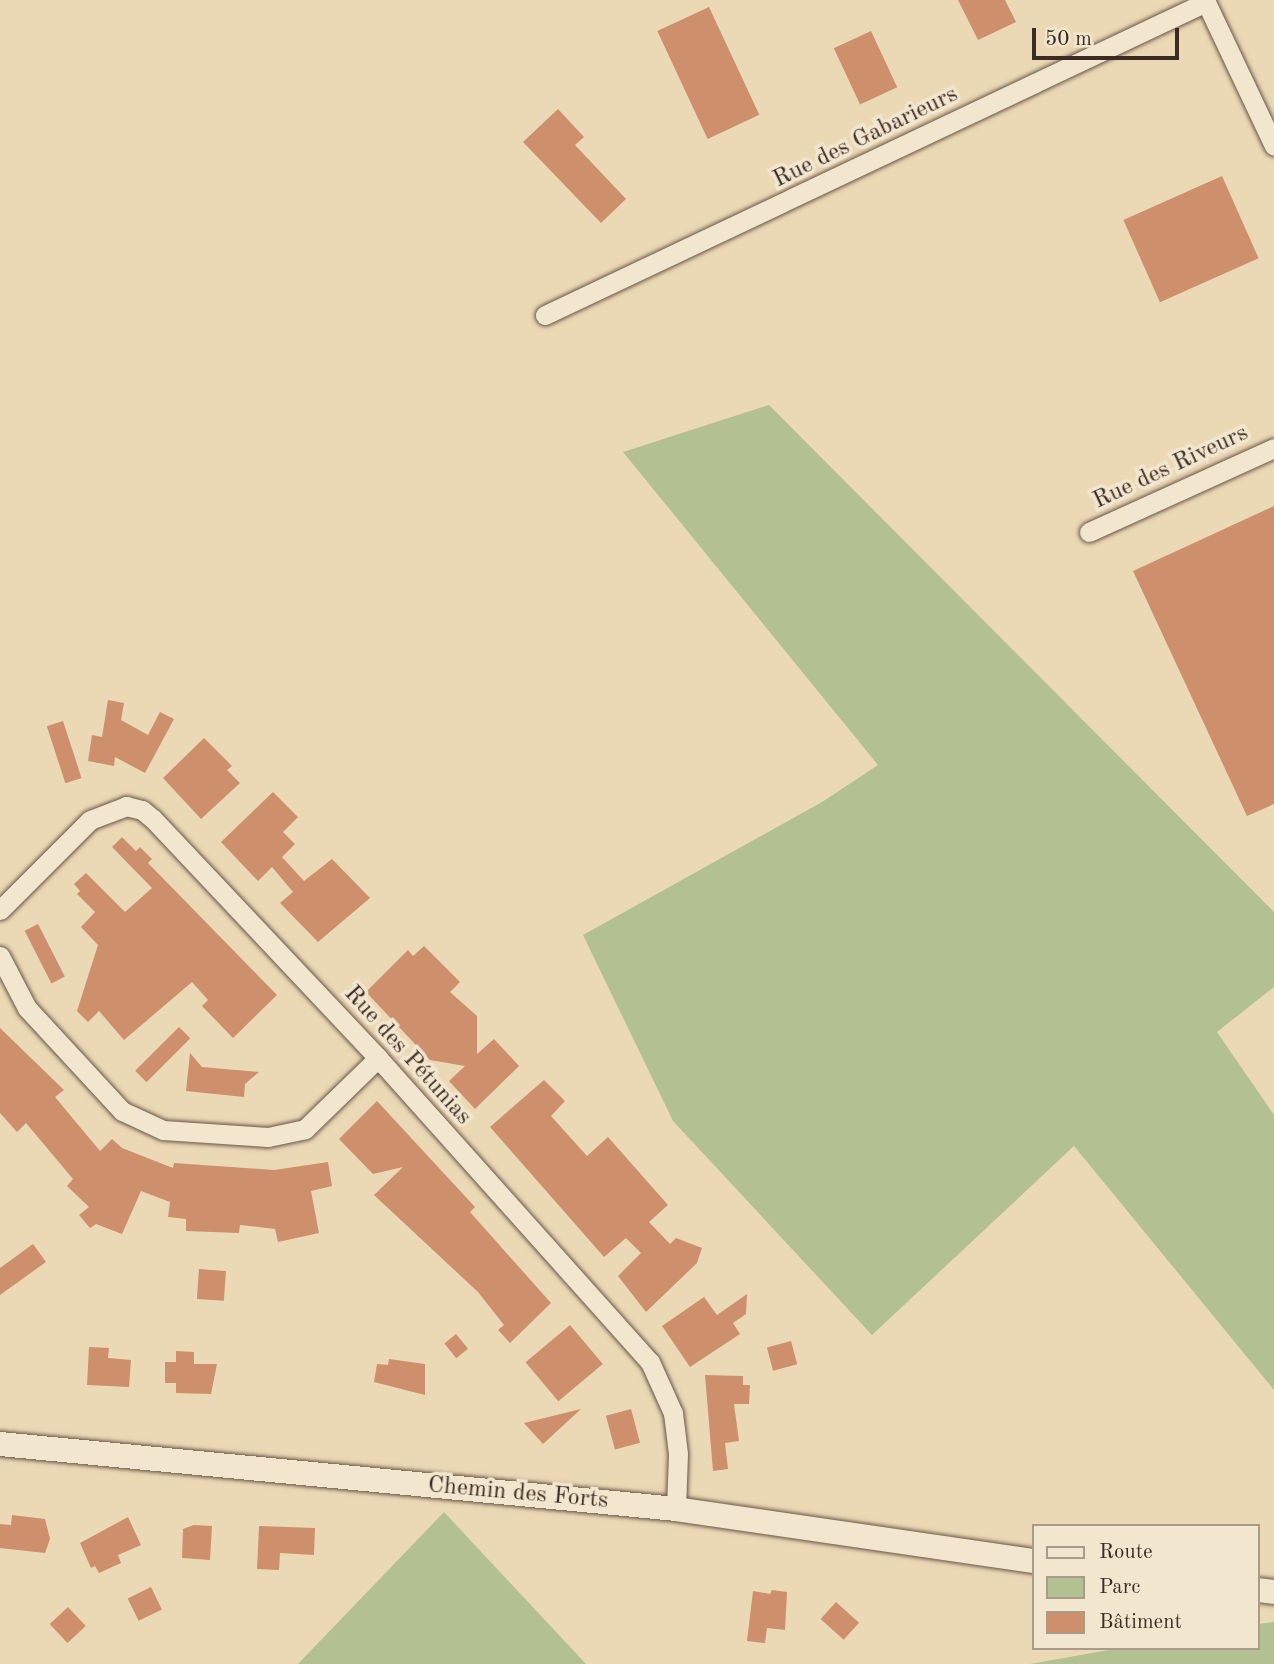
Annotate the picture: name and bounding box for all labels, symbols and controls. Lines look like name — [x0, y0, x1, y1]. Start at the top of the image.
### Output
scale bar — [1036, 14, 1183, 58]
text: 50 m — [1045, 29, 1092, 50]
street label: Rue des Gabarieurs — [769, 81, 963, 195]
street label: Rue des Riveurs — [1089, 419, 1253, 517]
street label: Rue des Pétunias — [337, 980, 477, 1132]
street label: Chemin des Forts — [427, 1472, 609, 1516]
legend — [1032, 1524, 1260, 1650]
text: Route — [1099, 1542, 1153, 1563]
text: Parc — [1099, 1577, 1141, 1598]
text: Bâtiment — [1099, 1612, 1182, 1633]

